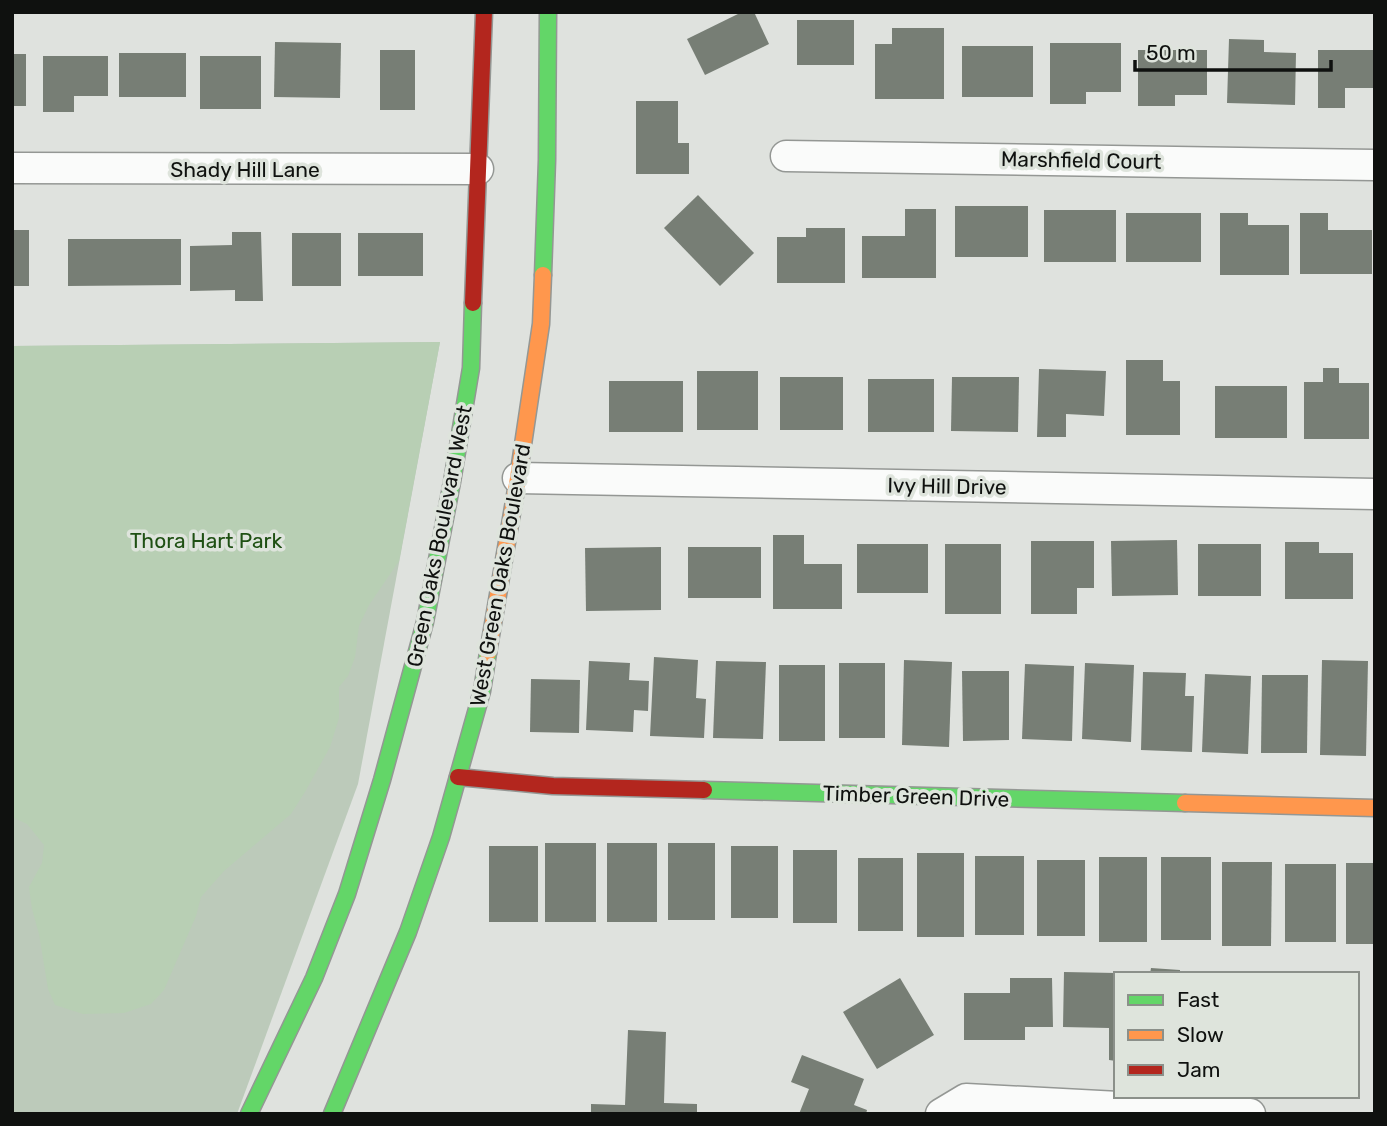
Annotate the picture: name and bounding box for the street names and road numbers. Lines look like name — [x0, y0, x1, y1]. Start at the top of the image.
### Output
street label: Marshfield Court — [1001, 146, 1161, 174]
street label: Shady Hill Lane — [170, 157, 320, 182]
street label: Green Oaks Boulevard West — [401, 403, 477, 669]
street label: West Green Oaks Boulevard — [465, 442, 535, 708]
street label: Ivy Hill Drive — [887, 472, 1007, 500]
street label: Timber Green Drive — [822, 780, 1010, 812]

